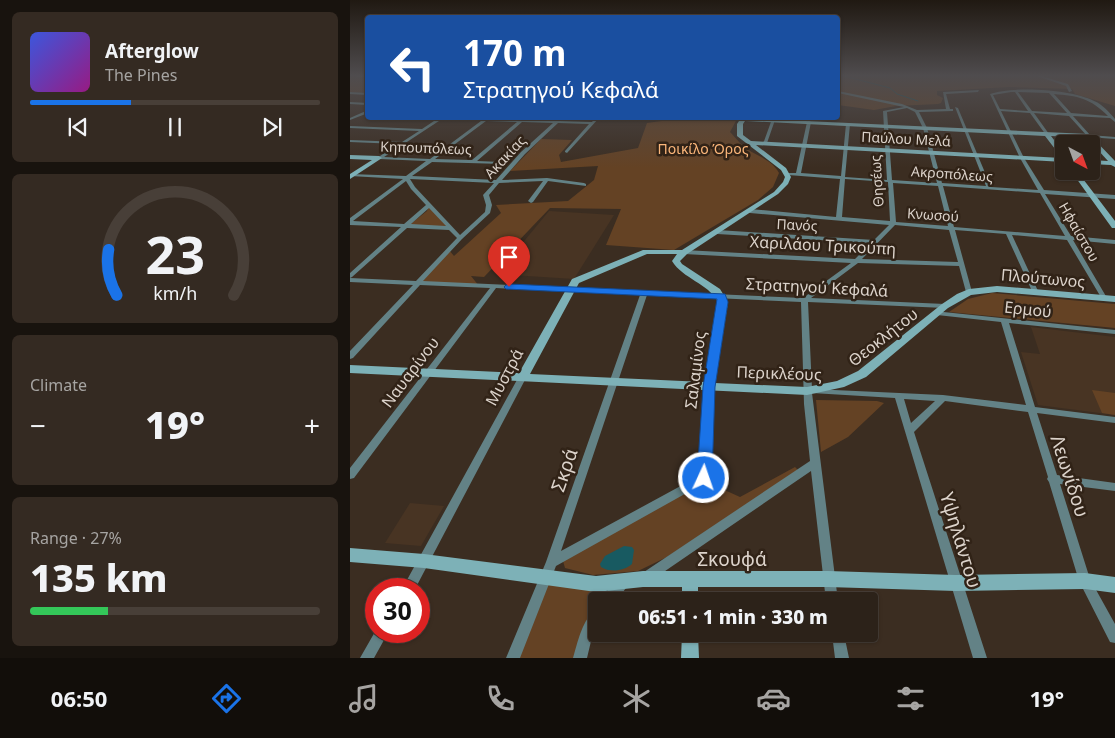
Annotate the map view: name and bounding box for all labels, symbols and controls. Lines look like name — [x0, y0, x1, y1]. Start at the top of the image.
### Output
text: 170 m — [463, 29, 566, 76]
icon: left — [380, 35, 445, 100]
text: Afterglow — [105, 38, 199, 64]
text: The Pines — [105, 64, 177, 86]
text: Στρατηγού Κεφαλά — [463, 74, 659, 104]
icon: previous — [64, 113, 92, 141]
icon: pause — [161, 113, 189, 141]
icon: next — [258, 113, 286, 141]
street label: Παύλου Μελά — [861, 127, 951, 150]
street label: Ακακίας — [480, 131, 530, 182]
north arrow — [1055, 135, 1100, 180]
map controls — [1055, 135, 1100, 180]
street label: Κηπουπόλεως — [380, 136, 472, 159]
park label: Ποικίλο Όρος — [658, 139, 749, 158]
street label: Θησέως — [865, 154, 888, 208]
street label: Ακροπόλεως — [910, 161, 994, 186]
street label: Ηφαίστου — [1055, 199, 1104, 265]
street label: Κνωσού — [906, 203, 960, 226]
street label: Πανός — [776, 214, 818, 235]
text: 23 — [145, 218, 205, 289]
street label: Χαριλάου Τρικούπη — [749, 230, 897, 260]
pin — [488, 236, 530, 287]
icon: arrive — [495, 243, 523, 271]
street label: Πλούτωνος — [1000, 263, 1086, 293]
street label: Στρατηγού Κεφαλά — [745, 272, 889, 302]
text: km/h — [153, 281, 197, 305]
street label: Ερμού — [1003, 296, 1053, 322]
street label: Θεοκλήτου — [844, 303, 922, 371]
street label: Σαλαμίνος — [679, 330, 711, 410]
street label: Ναυαρίνου — [376, 332, 444, 412]
street label: Μυστρά — [480, 345, 528, 409]
street label: Περικλέους — [736, 361, 822, 385]
text: Climate — [30, 374, 87, 396]
text: 19° — [145, 398, 205, 450]
text: − — [30, 406, 46, 444]
text: + — [304, 406, 320, 444]
street label: Λεωνίδου — [1045, 432, 1095, 520]
street label: Σκρά — [545, 445, 584, 495]
position arrow — [677, 451, 729, 503]
street label: Υψηλάντου — [934, 489, 988, 591]
text: Range · 27% — [30, 527, 122, 549]
street label: Σκουφά — [697, 546, 767, 572]
text: 135 km — [30, 551, 168, 603]
speed limit sign: 30 — [365, 578, 430, 643]
text: 06:51 · 1 min · 330 m — [638, 604, 828, 630]
icon: directions — [209, 681, 244, 716]
icon: music — [346, 681, 381, 716]
icon: phone — [483, 681, 518, 716]
icon: climate — [619, 681, 654, 716]
icon: car — [756, 681, 791, 716]
icon: filters — [893, 681, 928, 716]
text: 06:50 — [51, 683, 107, 713]
text: 19° — [1030, 683, 1064, 713]

